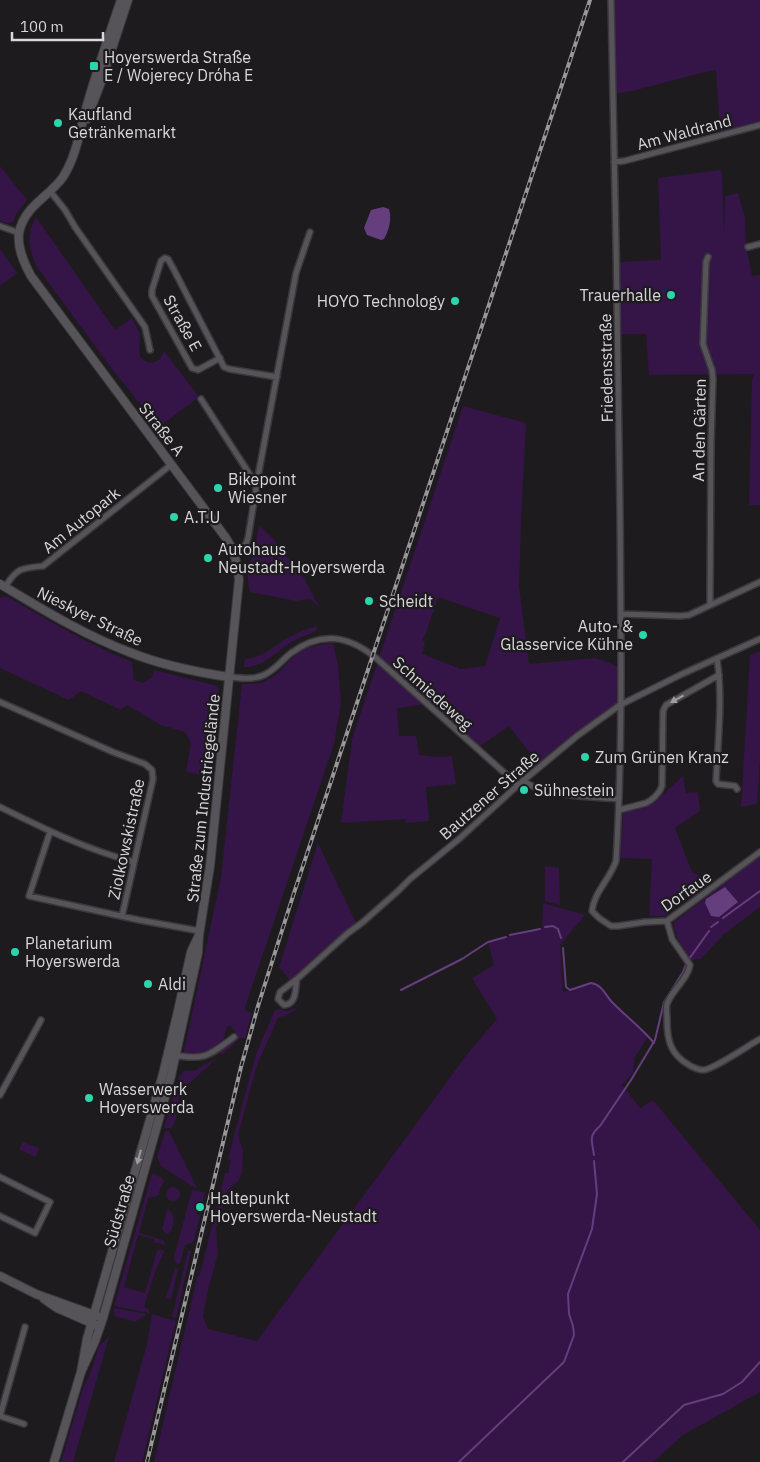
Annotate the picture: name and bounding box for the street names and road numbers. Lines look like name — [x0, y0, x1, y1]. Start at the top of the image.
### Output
street label: Am Waldrand — [635, 110, 733, 154]
street label: Straße E — [159, 291, 207, 355]
street label: Friedensstraße — [595, 313, 617, 423]
street label: An den Gärten — [688, 378, 710, 482]
street label: Straße A — [135, 398, 189, 460]
street label: Am Autopark — [38, 482, 124, 557]
street label: Nieskyer Straße — [34, 582, 146, 650]
street label: Schmiedeweg — [389, 652, 477, 734]
street label: Straße zum Industriegelände — [182, 693, 224, 903]
street label: Bautzener Straße — [435, 746, 543, 844]
street label: Ziolkowskistraße — [103, 777, 149, 901]
street label: Dorfaue — [657, 866, 715, 916]
street label: Südstraße — [99, 1172, 139, 1249]

